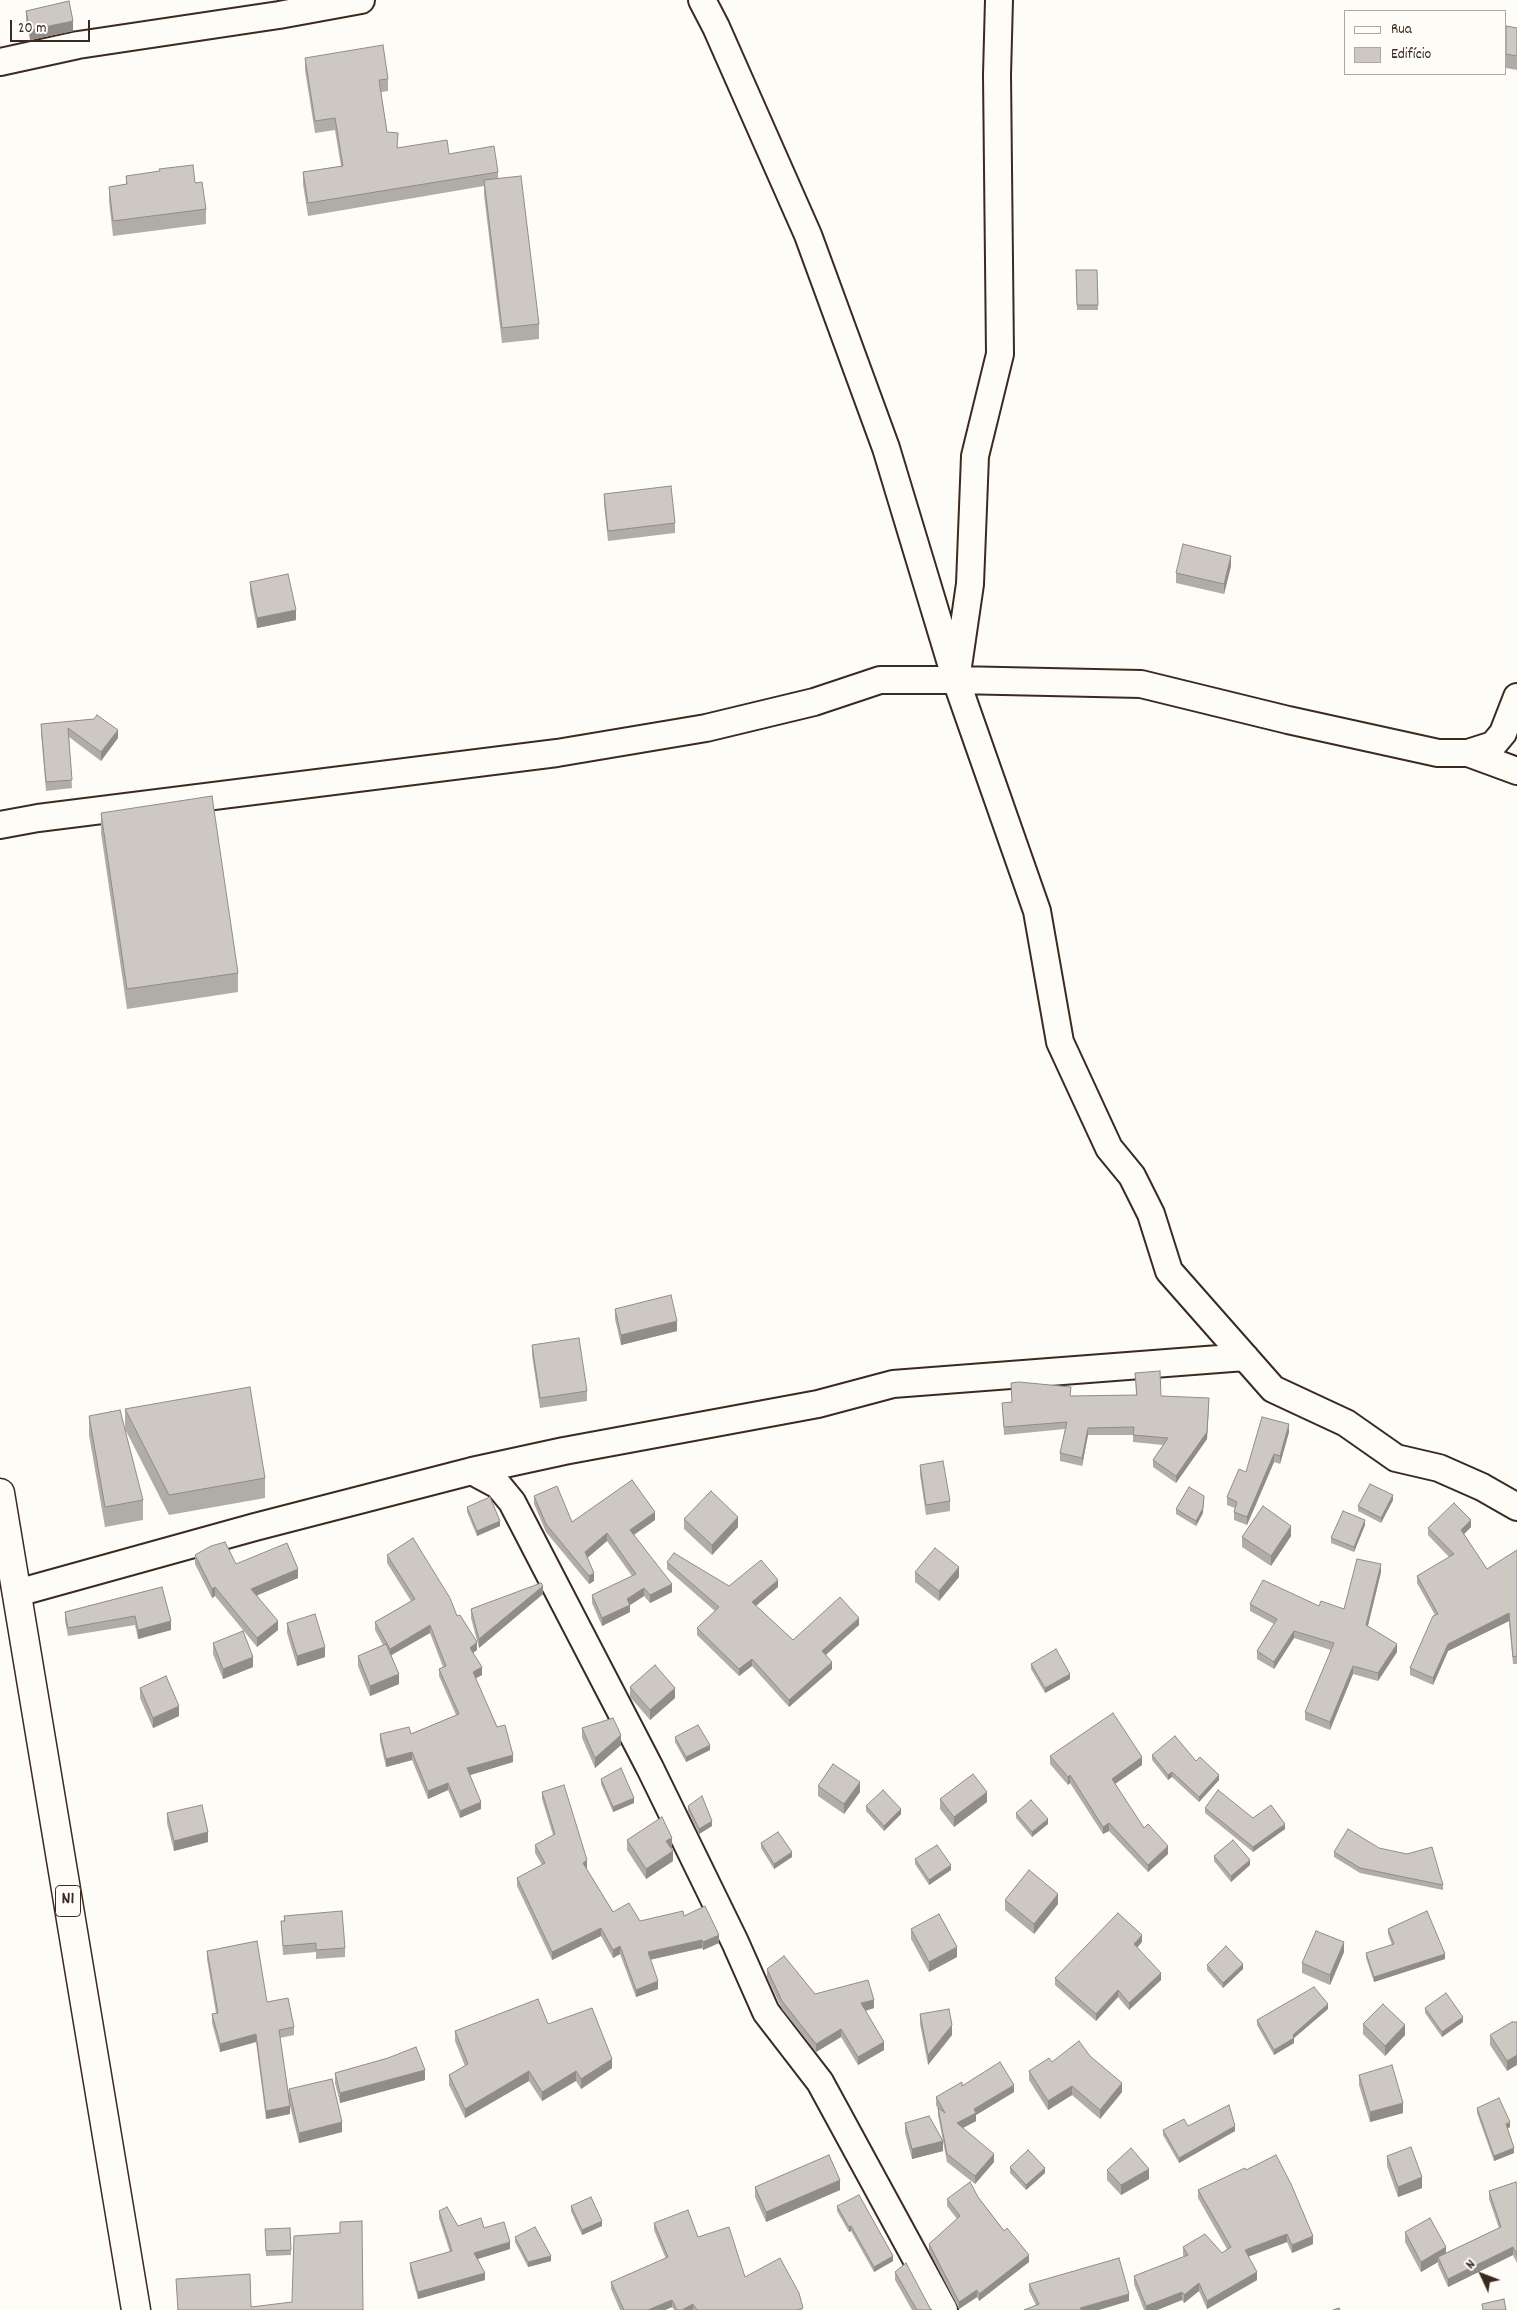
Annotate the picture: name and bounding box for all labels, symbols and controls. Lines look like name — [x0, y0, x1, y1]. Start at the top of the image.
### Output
scale bar — [12, 10, 92, 42]
legend — [1344, 10, 1507, 75]
text: 20 m — [18, 18, 46, 40]
text: Rua — [1391, 19, 1412, 41]
text: Edifício — [1391, 44, 1431, 66]
road number: N1 — [56, 1885, 80, 1916]
north arrow — [1457, 2250, 1507, 2300]
text: N — [1461, 2255, 1481, 2274]

